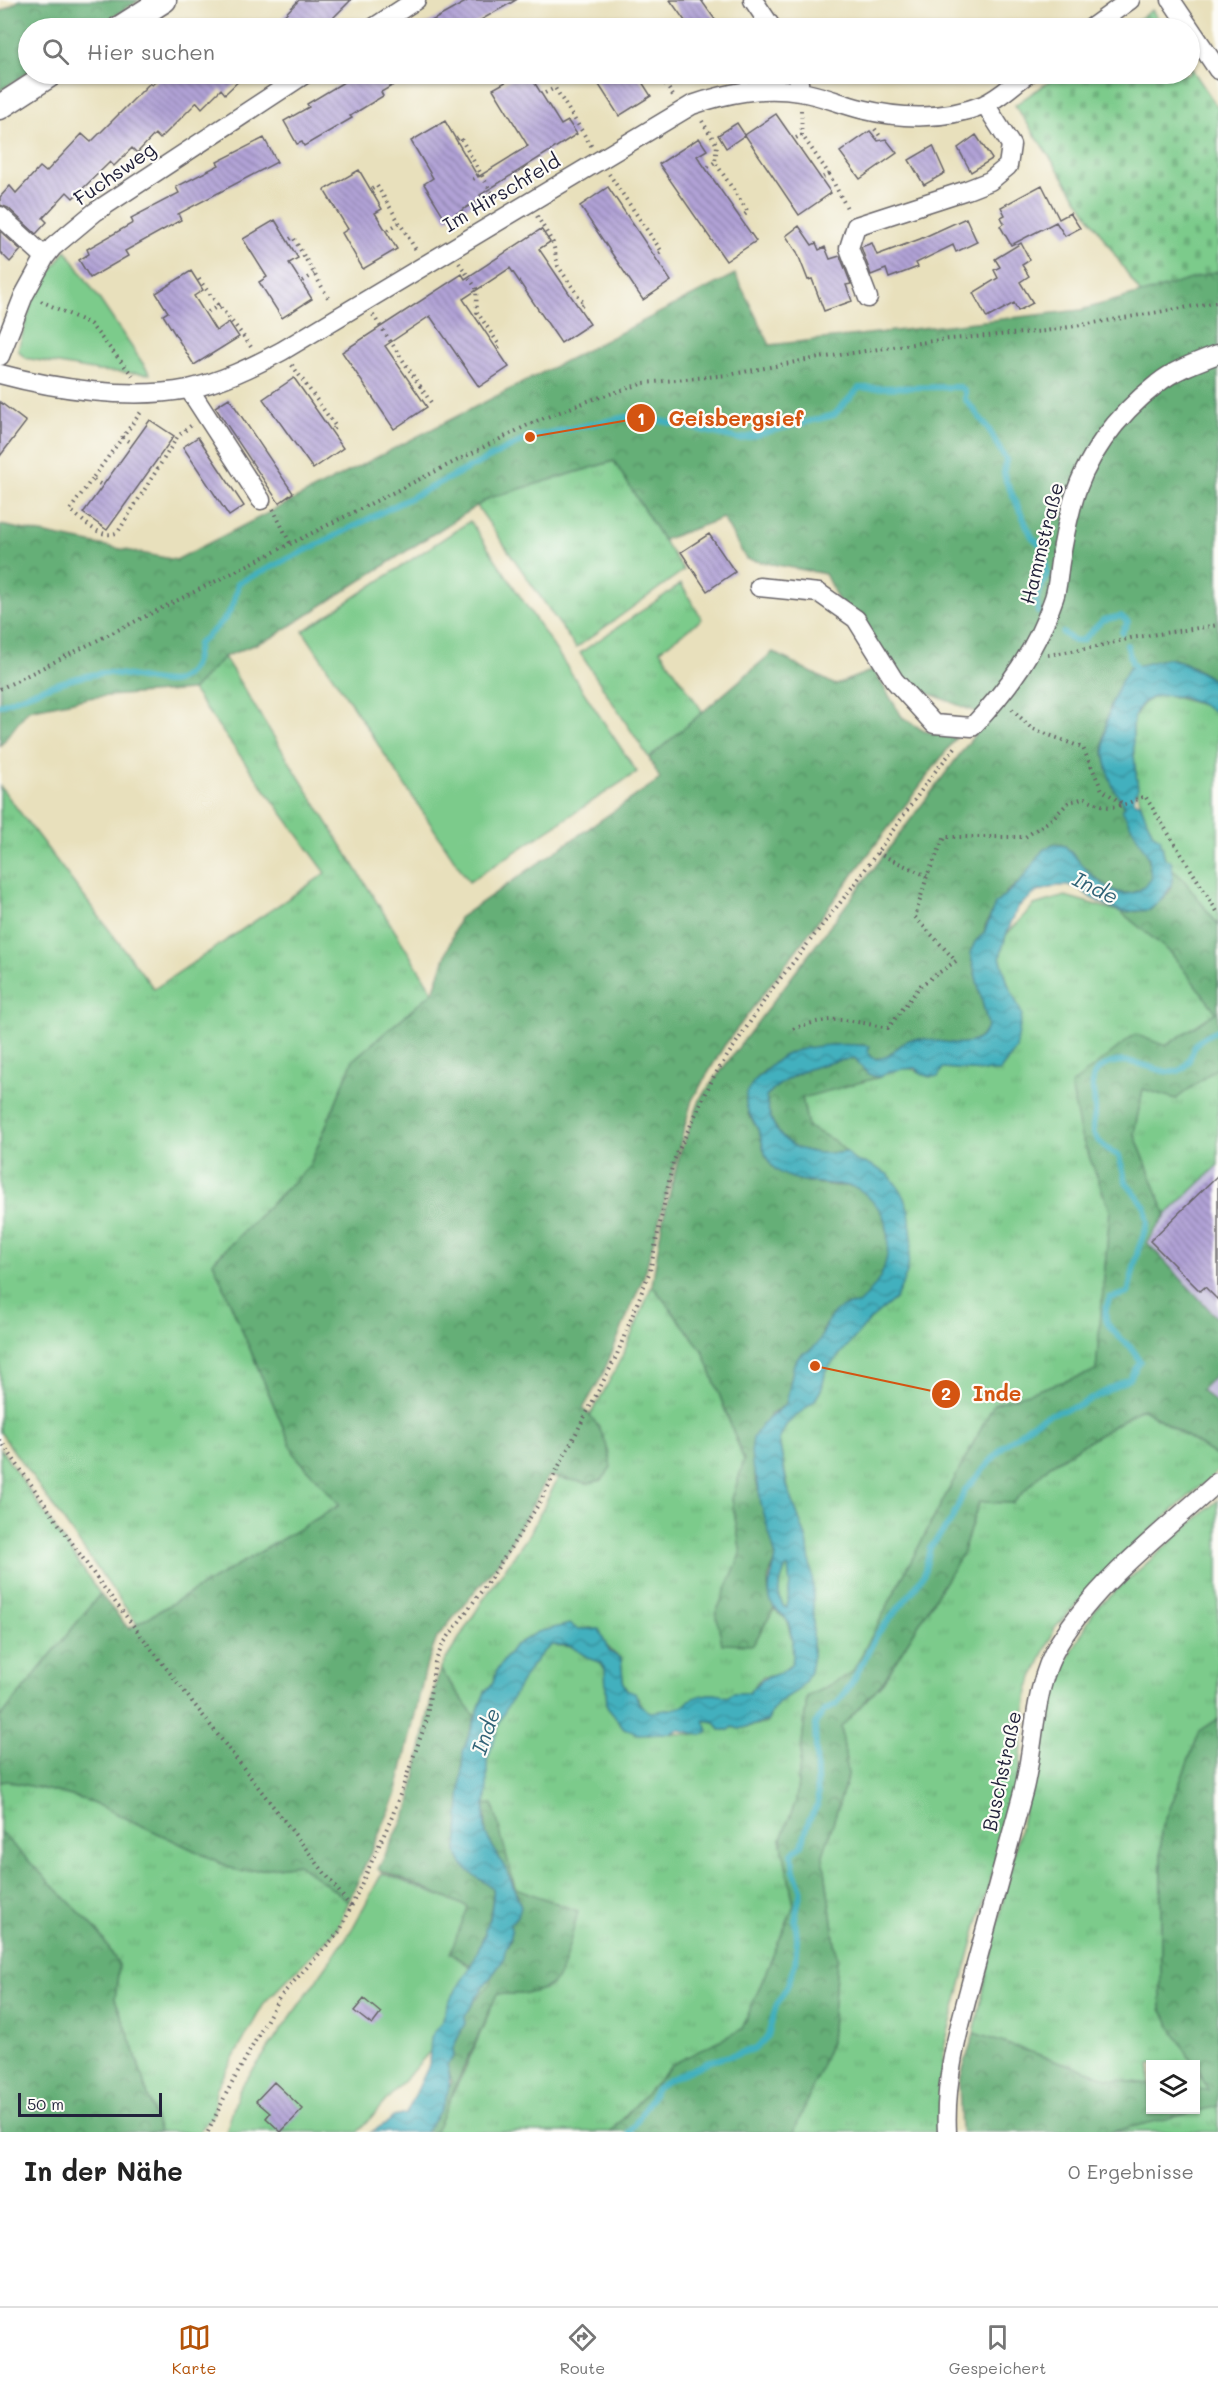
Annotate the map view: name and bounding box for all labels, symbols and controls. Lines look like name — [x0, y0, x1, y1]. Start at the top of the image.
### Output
search box — [18, 18, 1200, 84]
icon: search — [39, 35, 72, 68]
text: Hier suchen — [87, 37, 215, 66]
street label: Fuchsweg — [68, 135, 160, 211]
street label: Im Hirschfeld — [438, 147, 564, 237]
callout: Geisbergsief — [626, 399, 815, 438]
text: Geisbergsief — [669, 404, 804, 431]
text: 1 — [637, 406, 645, 430]
street label: Hammstraße — [1013, 479, 1069, 607]
water label: Inde — [1069, 865, 1123, 909]
callout: Inde — [931, 1374, 1034, 1413]
text: Inde — [973, 1379, 1021, 1406]
text: 2 — [941, 1381, 951, 1405]
water label: Inde — [465, 1704, 505, 1758]
street label: Buschstraße — [976, 1709, 1026, 1833]
map controls — [1146, 2060, 1200, 2114]
button: layers — [1146, 2060, 1200, 2114]
scale bar — [18, 2090, 162, 2118]
text: 50 m — [27, 2093, 64, 2114]
text: In der Nähe — [24, 2154, 183, 2188]
text: 0 Ergebnisse — [1068, 2158, 1194, 2184]
tab: Karte — [172, 2321, 216, 2378]
tab: Route — [560, 2321, 605, 2378]
tab: Gespeichert — [949, 2321, 1046, 2378]

